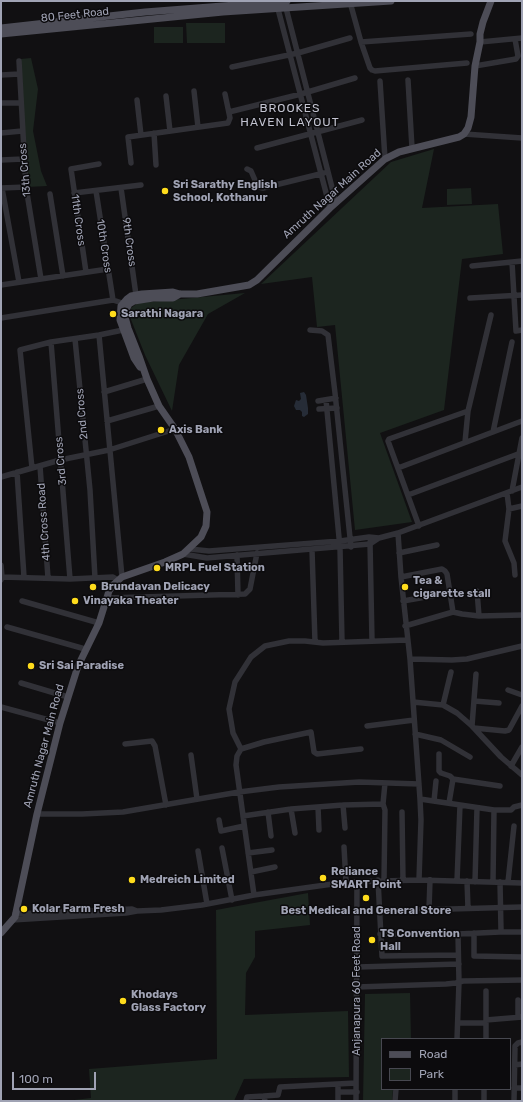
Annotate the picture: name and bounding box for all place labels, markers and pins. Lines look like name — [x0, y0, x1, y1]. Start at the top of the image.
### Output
place label: Sri Sarathy English School, Kothanur — [173, 178, 277, 204]
marker: Sri Sarathy English School, Kothanur — [160, 186, 170, 196]
place label: Sarathi Nagara — [121, 307, 203, 321]
marker: Sarathi Nagara — [108, 309, 118, 319]
place label: Axis Bank — [169, 423, 223, 437]
marker: Axis Bank — [156, 425, 166, 435]
place label: MRPL Fuel Station — [165, 561, 265, 575]
marker: MRPL Fuel Station — [152, 563, 162, 573]
place label: Tea & cigarette stall — [413, 574, 491, 600]
place label: Brundavan Delicacy — [101, 580, 210, 594]
marker: Brundavan Delicacy — [88, 582, 98, 592]
marker: Tea & cigarette stall — [400, 582, 410, 592]
place label: Vinayaka Theater — [83, 594, 179, 608]
marker: Vinayaka Theater — [70, 596, 80, 606]
place label: Sri Sai Paradise — [39, 659, 124, 673]
marker: Sri Sai Paradise — [26, 661, 36, 671]
place label: Reliance SMART Point — [331, 865, 401, 891]
place label: Medreich Limited — [140, 873, 235, 887]
marker: Reliance SMART Point — [318, 873, 328, 883]
marker: Medreich Limited — [127, 875, 137, 885]
marker: Best Medical and General Store — [361, 893, 371, 903]
place label: Kolar Farm Fresh — [32, 902, 125, 916]
marker: Kolar Farm Fresh — [19, 904, 29, 914]
place label: Best Medical and General Store — [281, 904, 451, 918]
place label: TS Convention Hall — [380, 927, 460, 953]
marker: TS Convention Hall — [367, 935, 377, 945]
place label: Khodays Glass Factory — [131, 988, 206, 1014]
marker: Khodays Glass Factory — [118, 996, 128, 1006]

